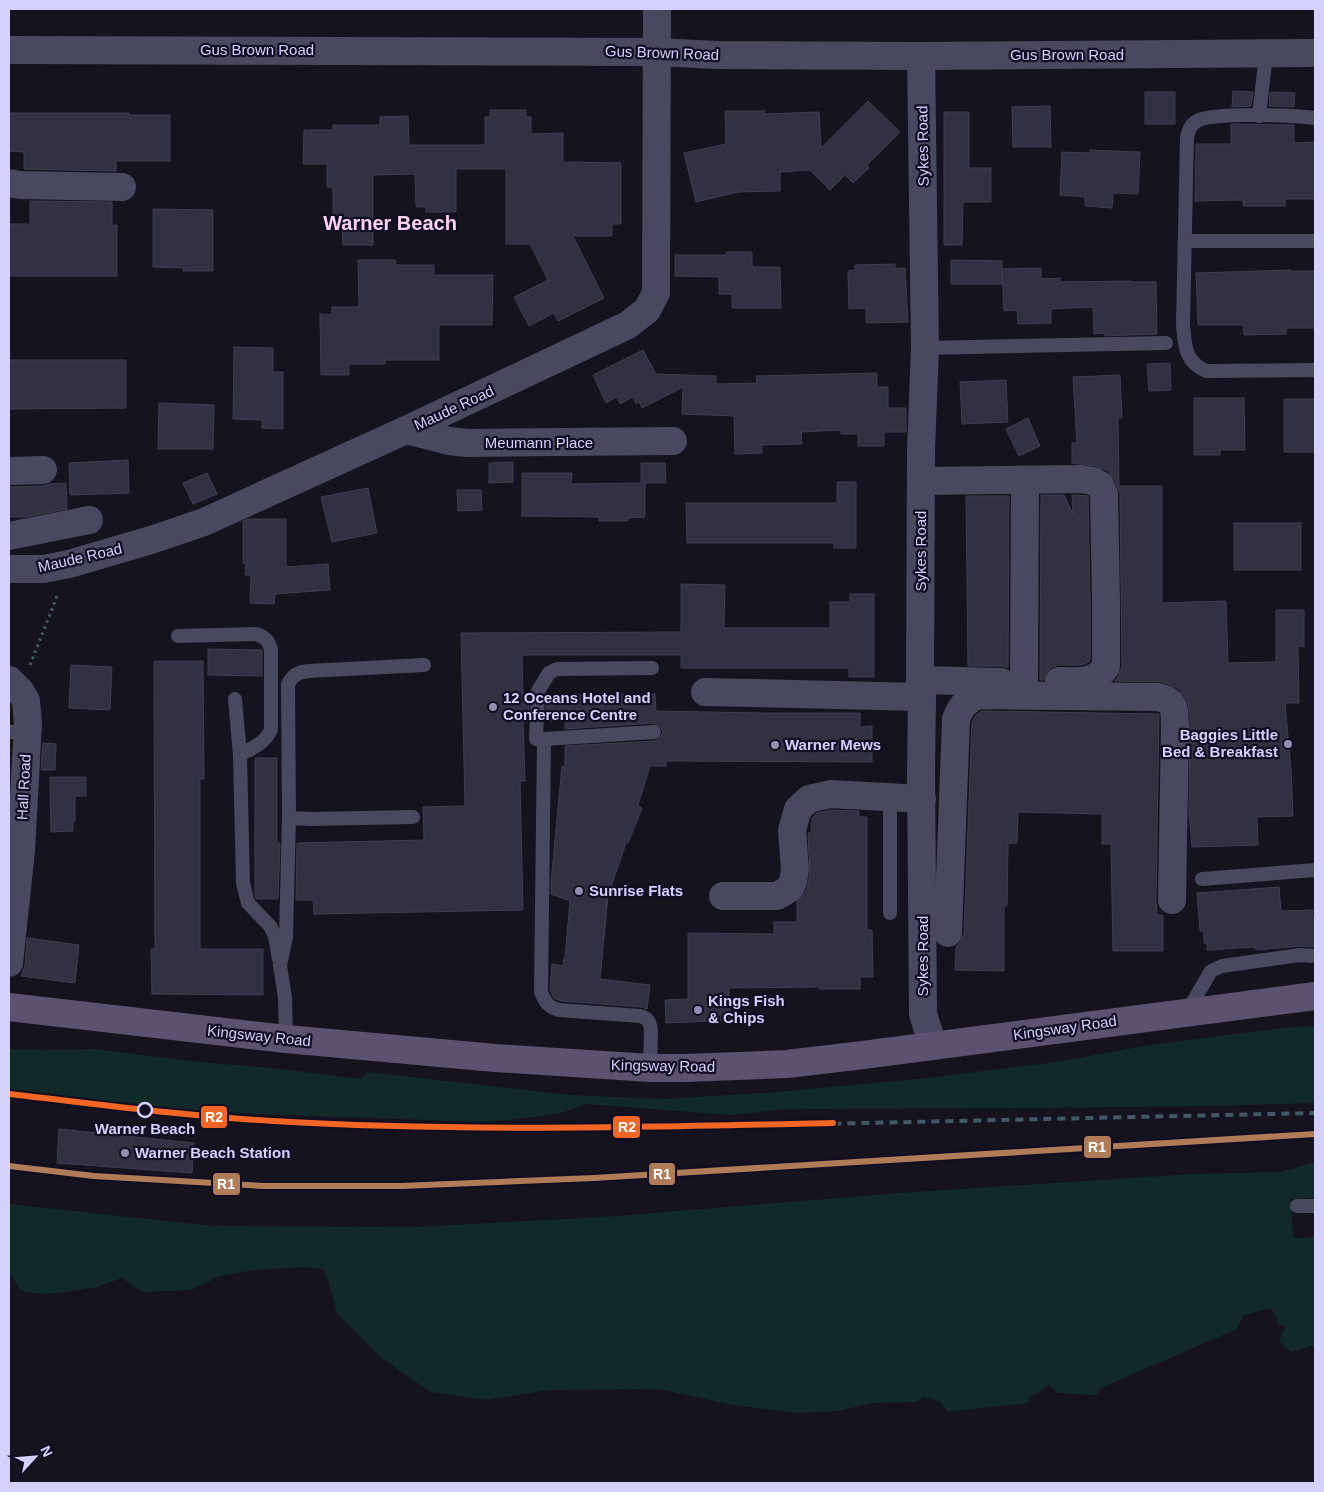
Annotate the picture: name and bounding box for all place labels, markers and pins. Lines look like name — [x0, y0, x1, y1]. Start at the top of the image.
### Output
place label: 12 Oceans Hotel and Conference Centre — [503, 689, 651, 723]
marker: 12 Oceans Hotel and Conference Centre — [487, 701, 499, 713]
place label: Baggies Little Bed & Breakfast — [1162, 726, 1278, 760]
place label: Warner Mews — [785, 736, 881, 753]
marker: Baggies Little Bed & Breakfast — [1282, 738, 1294, 750]
marker: Warner Mews — [769, 739, 781, 751]
place label: Sunrise Flats — [589, 882, 683, 899]
marker: Sunrise Flats — [573, 885, 585, 897]
place label: Kings Fish & Chips — [708, 992, 785, 1026]
marker: Kings Fish & Chips — [692, 1004, 704, 1016]
marker: Warner Beach — [137, 1102, 153, 1118]
place label: Warner Beach — [95, 1120, 195, 1137]
place label: Warner Beach Station — [135, 1144, 290, 1161]
marker: Warner Beach Station — [119, 1147, 131, 1159]

